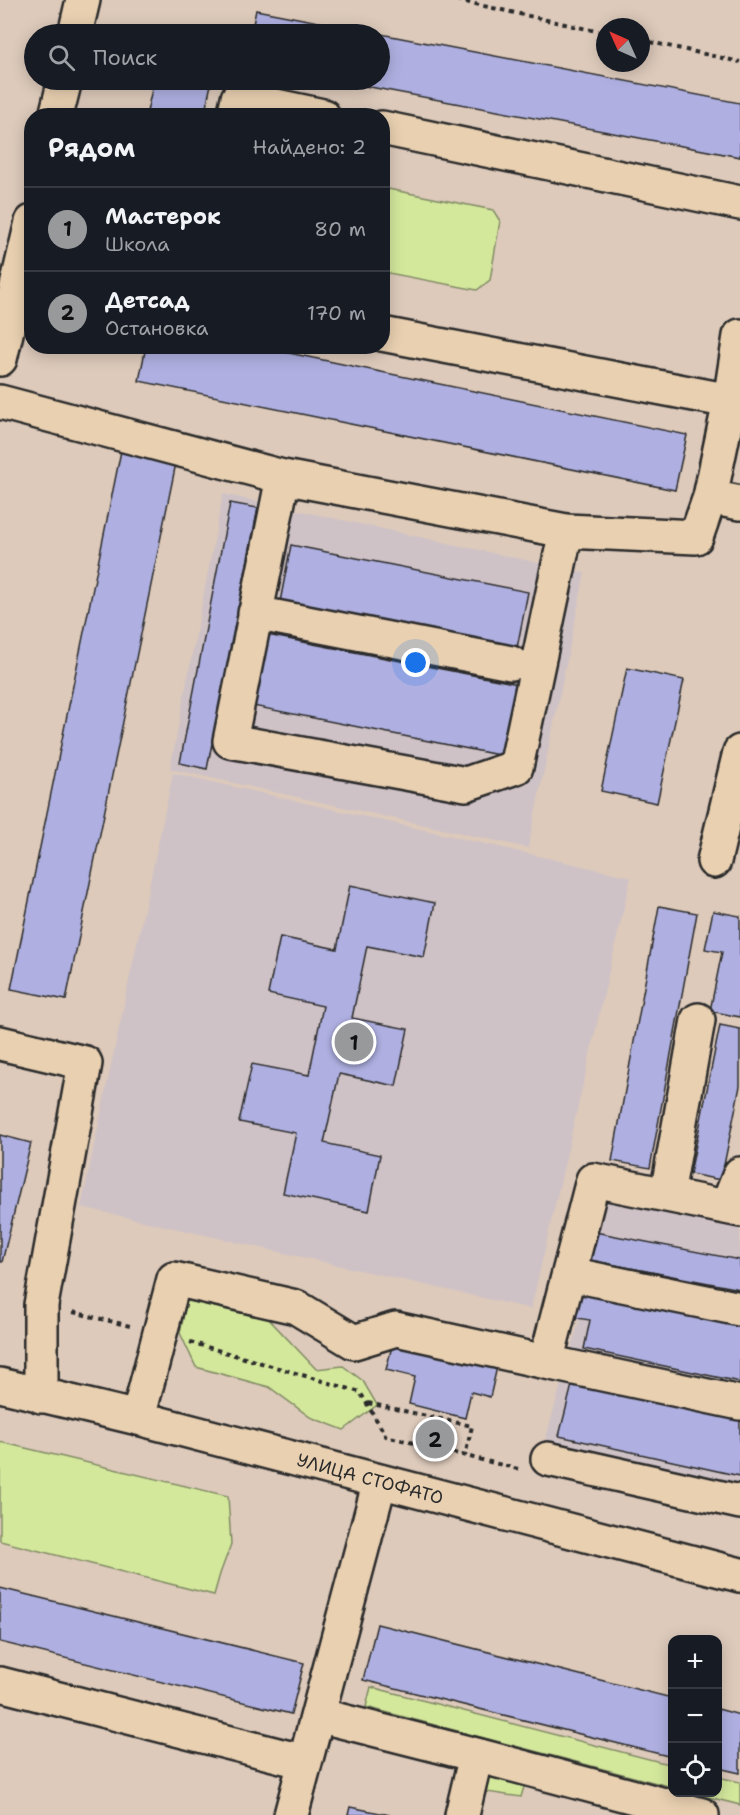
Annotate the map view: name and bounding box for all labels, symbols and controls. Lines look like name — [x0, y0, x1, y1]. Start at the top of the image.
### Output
north arrow — [596, 18, 650, 72]
search box — [24, 24, 390, 90]
icon: search — [45, 41, 78, 74]
text: Поиск — [93, 43, 157, 72]
text: Рядом — [48, 130, 135, 165]
text: Найдено: 2 — [253, 134, 366, 160]
text: Мастерок — [105, 202, 221, 231]
text: 1 — [63, 216, 72, 242]
text: 80 m — [314, 216, 366, 242]
text: Школа — [105, 231, 170, 257]
text: Детсад — [105, 286, 190, 315]
text: 2 — [61, 300, 75, 326]
text: 170 m — [307, 300, 366, 326]
text: Остановка — [105, 315, 209, 341]
your location — [401, 648, 430, 677]
pin: 1 — [334, 1020, 374, 1064]
pin: 2 — [416, 1416, 454, 1462]
street label: УЛИЦА СТОФАТО — [294, 1448, 446, 1510]
map controls — [668, 1635, 722, 1797]
button: + — [668, 1635, 722, 1689]
button: − — [668, 1689, 722, 1743]
button: locate — [668, 1743, 722, 1797]

